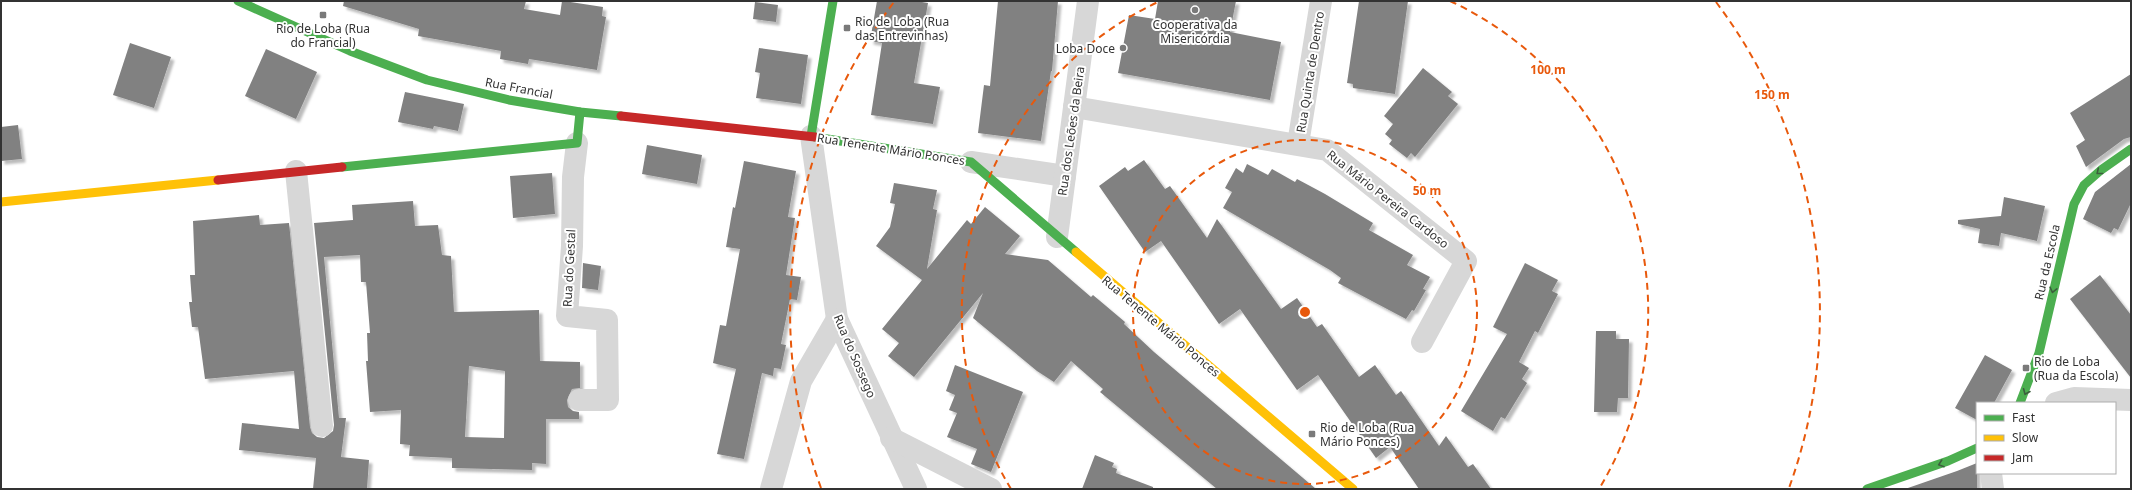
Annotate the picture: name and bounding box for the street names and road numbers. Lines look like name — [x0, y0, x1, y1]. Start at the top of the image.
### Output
street label: Rua Quinta de Dentro — [1292, 10, 1328, 134]
street label: Rua dos Leões da Beira — [1053, 65, 1089, 197]
street label: Rua Francial — [484, 73, 554, 103]
street label: Rua Tenente Mário Ponces — [816, 129, 966, 169]
street label: Rua Mário Pereira Cardoso — [1323, 146, 1453, 252]
street label: Rua da Escola — [2030, 222, 2064, 302]
street label: Rua do Gestal — [558, 229, 580, 307]
street label: Rua Tenente Mário Ponces — [1098, 271, 1224, 381]
street label: Rua do Sossego — [830, 312, 880, 400]

